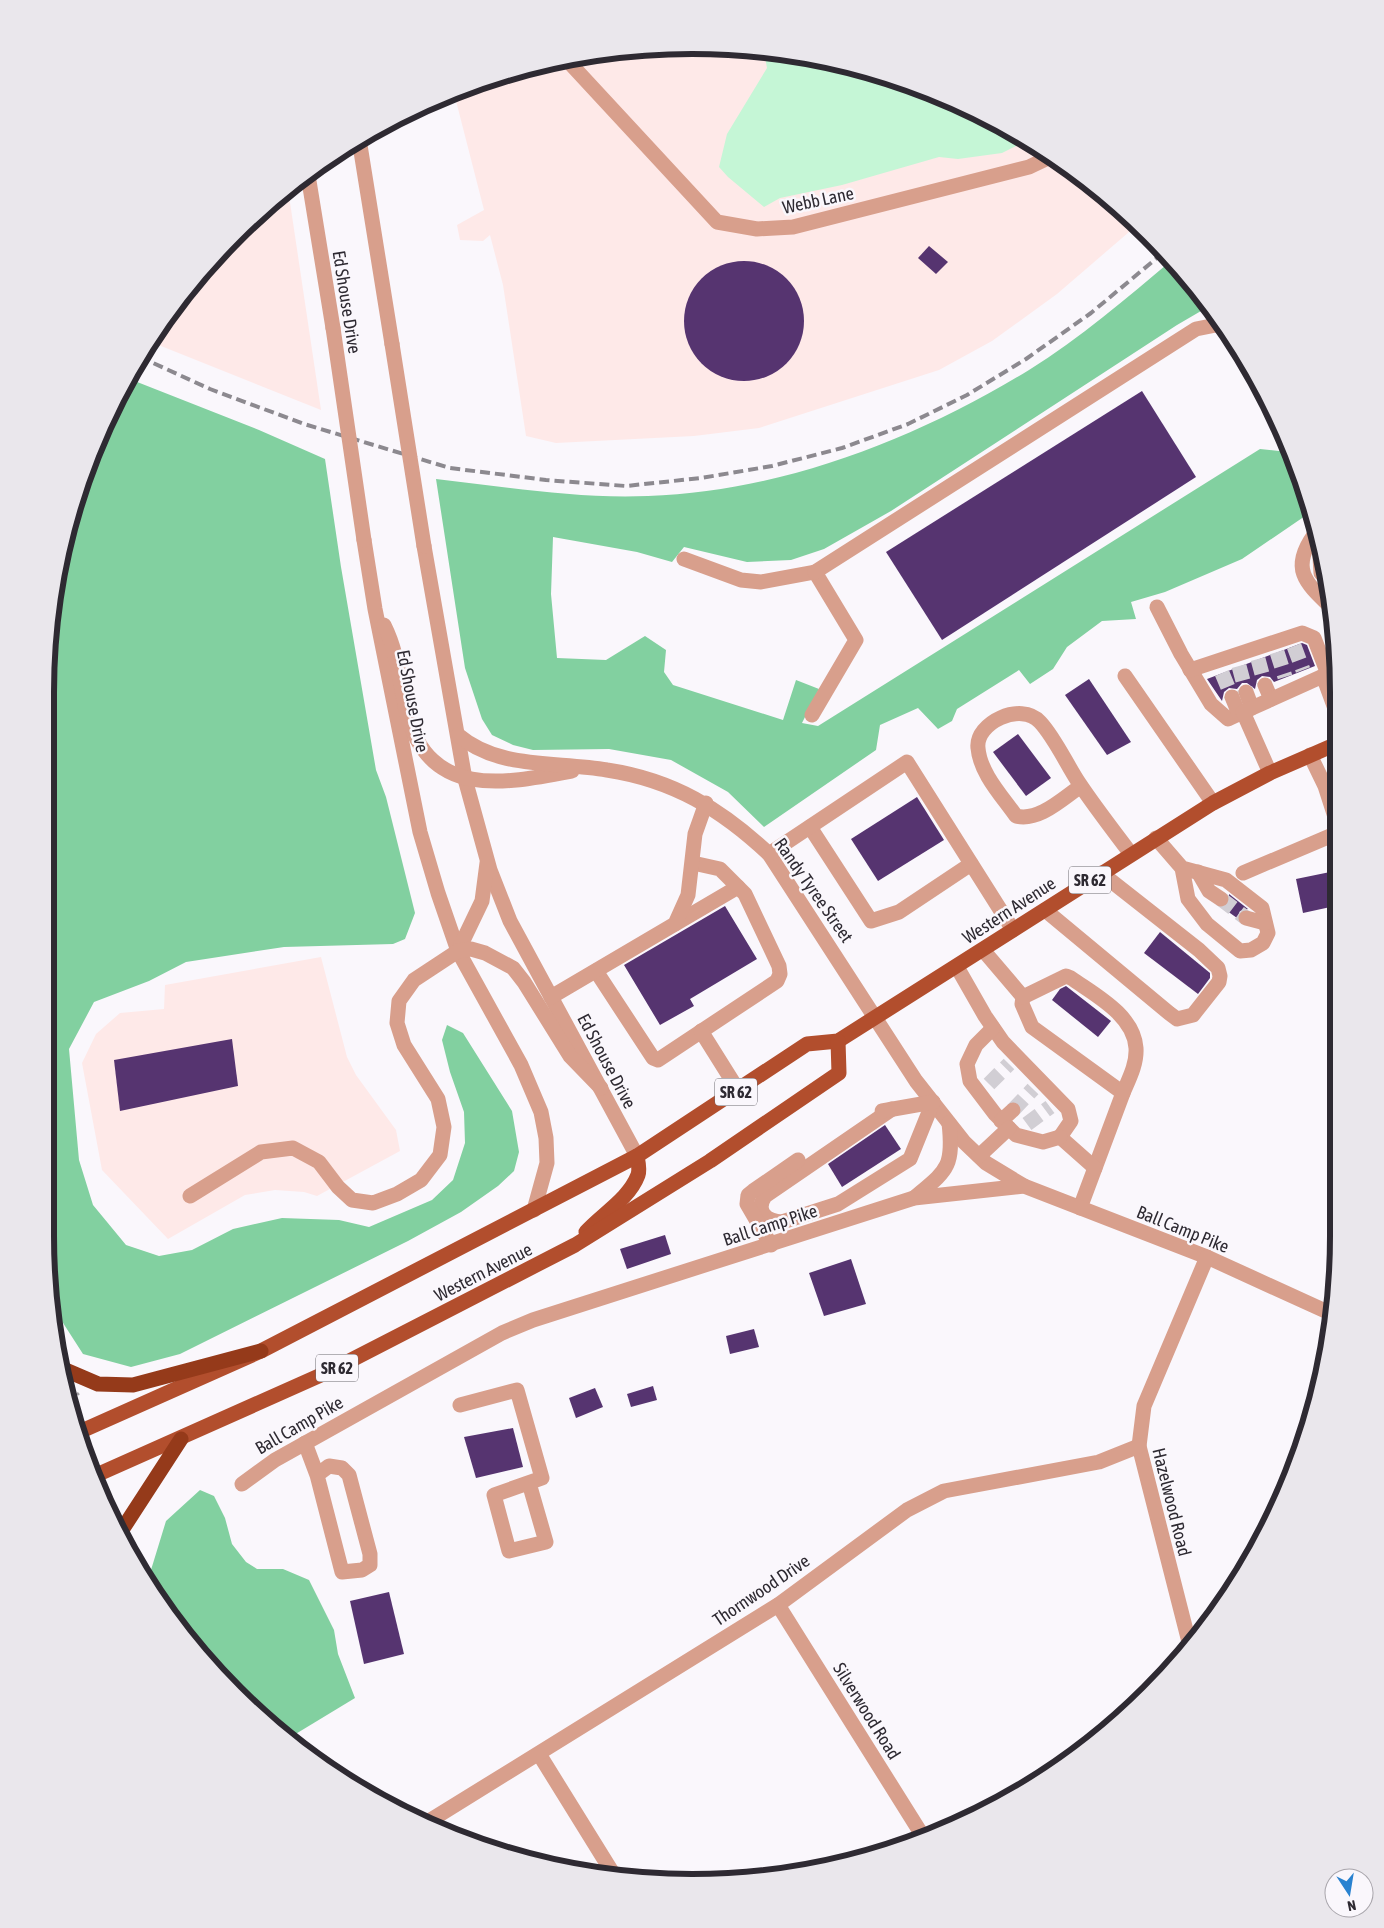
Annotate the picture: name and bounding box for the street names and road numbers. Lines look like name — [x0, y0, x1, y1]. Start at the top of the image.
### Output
street label: Webb Lane — [780, 182, 856, 218]
street label: Ed Shouse Drive — [328, 249, 366, 355]
street label: Ed Shouse Drive — [393, 648, 433, 754]
street label: Randy Tyree Street — [770, 834, 858, 946]
road number: SR 62 — [1069, 866, 1111, 894]
street label: Western Avenue — [959, 872, 1059, 948]
street label: Ed Shouse Drive — [573, 1010, 641, 1112]
road number: SR 62 — [715, 1078, 757, 1106]
street label: Ball Camp Pike — [720, 1200, 820, 1250]
street label: Ball Camp Pike — [1134, 1201, 1232, 1257]
street label: Western Avenue — [431, 1238, 535, 1306]
road number: SR 62 — [316, 1355, 358, 1382]
street label: Ball Camp Pike — [251, 1391, 347, 1459]
street label: Hazelwood Road — [1148, 1446, 1196, 1558]
street label: Thornwood Drive — [709, 1550, 813, 1630]
street label: Silverwood Road — [829, 1659, 905, 1763]

